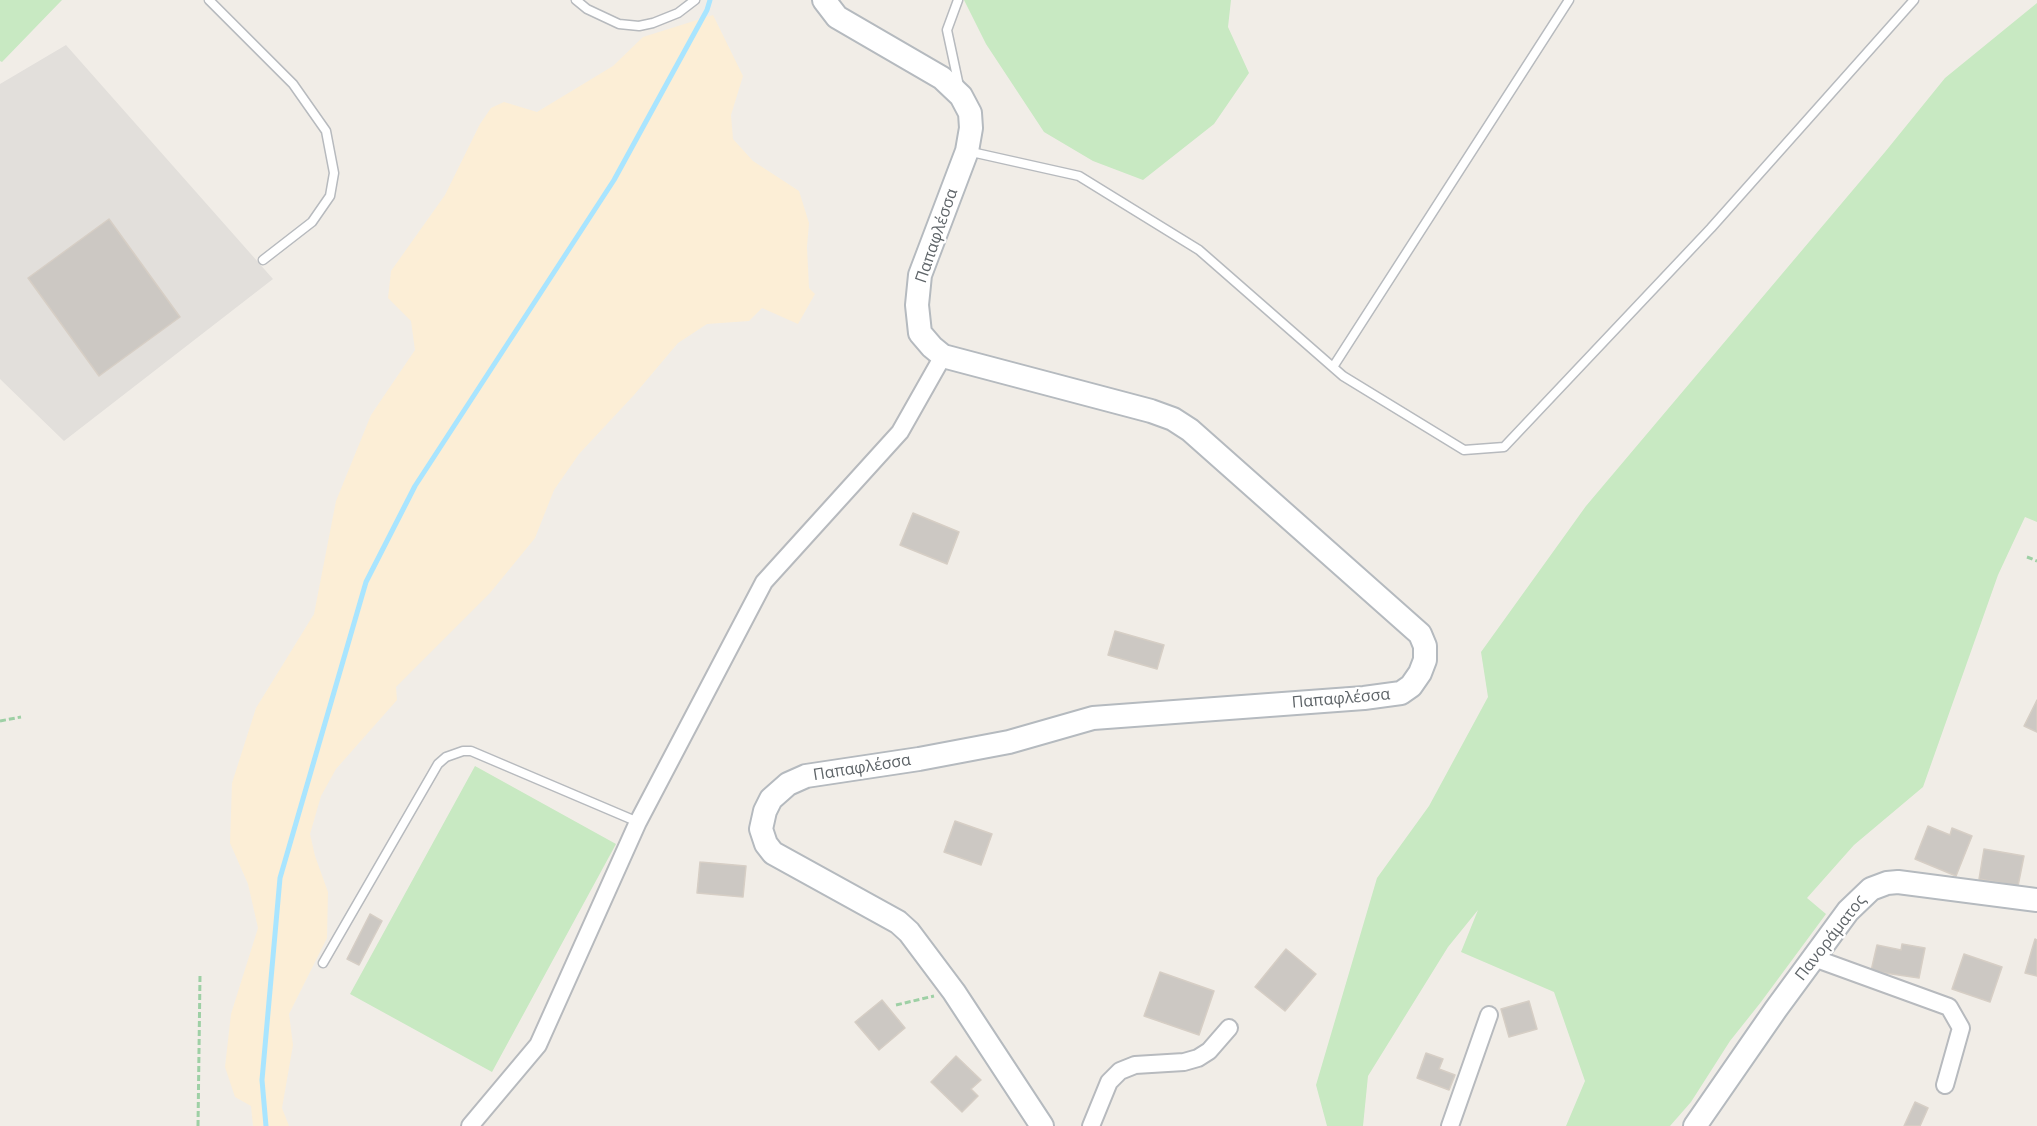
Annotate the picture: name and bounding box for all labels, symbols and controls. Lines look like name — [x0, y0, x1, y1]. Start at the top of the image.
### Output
street label: Παπαφλέσσα — [912, 186, 962, 286]
street label: Παπαφλέσσα — [1291, 685, 1391, 713]
street label: Παπαφλέσσα — [812, 751, 912, 785]
street label: Πανοράματος — [1792, 891, 1870, 985]

